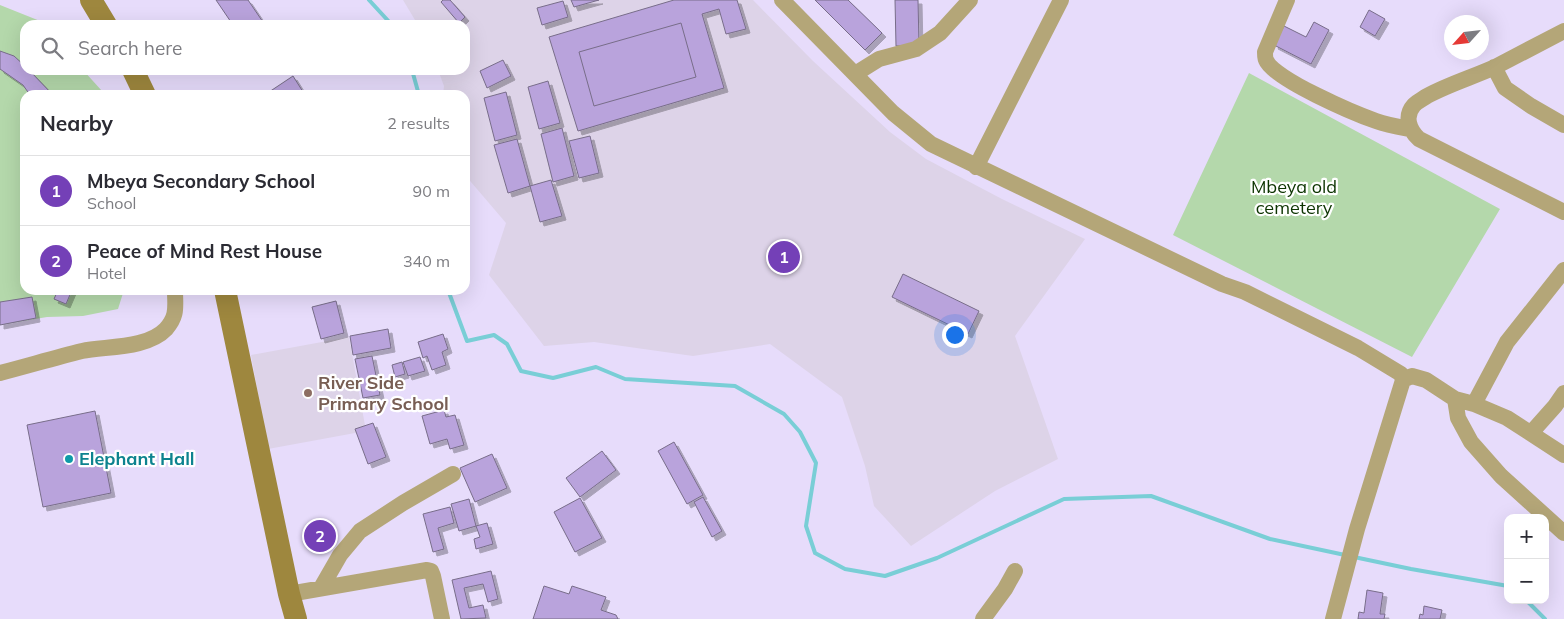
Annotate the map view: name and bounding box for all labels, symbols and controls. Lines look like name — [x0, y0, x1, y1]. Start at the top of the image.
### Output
north arrow — [1444, 15, 1489, 60]
search box — [20, 20, 470, 75]
icon: search — [38, 34, 66, 62]
text: Search here — [78, 36, 182, 60]
text: Nearby — [40, 110, 113, 136]
text: 2 results — [387, 113, 450, 133]
text: Mbeya Secondary School — [87, 169, 315, 193]
park label: Mbeya old cemetery — [1251, 175, 1337, 219]
text: 1 — [51, 181, 61, 201]
text: 90 m — [413, 181, 450, 201]
text: School — [87, 193, 136, 213]
pin: 1 — [768, 238, 800, 276]
text: Peace of Mind Rest House — [87, 239, 322, 263]
text: 2 — [51, 251, 61, 271]
text: 340 m — [403, 251, 450, 271]
text: Hotel — [87, 263, 126, 283]
your location — [942, 322, 968, 348]
place label: River Side Primary School — [318, 371, 449, 415]
marker: River Side Primary School — [302, 387, 314, 399]
place label: Elephant Hall — [79, 447, 195, 470]
marker: Elephant Hall — [63, 453, 75, 465]
map controls — [1504, 514, 1549, 604]
button: + — [1504, 514, 1549, 559]
pin: 2 — [304, 517, 336, 555]
button: − — [1504, 559, 1549, 604]

